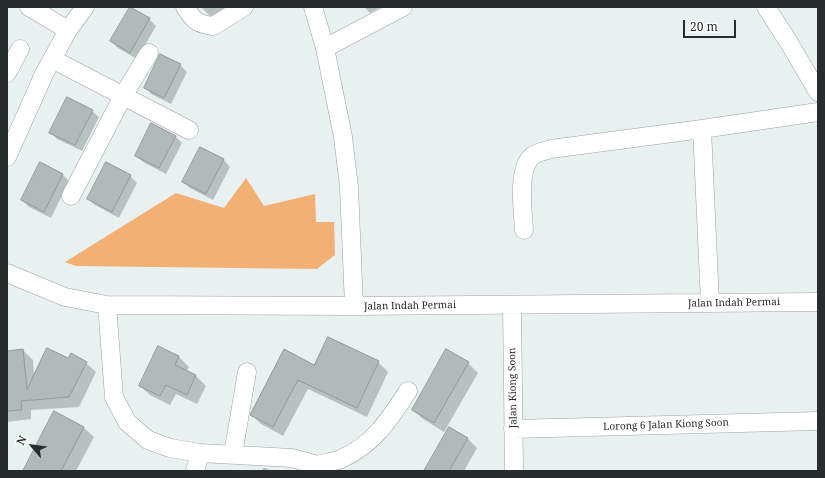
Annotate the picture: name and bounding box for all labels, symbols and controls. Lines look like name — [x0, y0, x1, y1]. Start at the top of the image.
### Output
scale bar — [685, 12, 738, 38]
text: 20 m — [690, 18, 718, 35]
street label: Jalan Indah Permai — [688, 296, 780, 310]
street label: Jalan Indah Permai — [364, 299, 456, 313]
street label: Jalan Kiong Soon — [506, 347, 520, 429]
street label: Lorong 6 Jalan Kiong Soon — [603, 417, 729, 433]
north arrow — [12, 426, 52, 466]
text: N — [12, 433, 30, 447]

